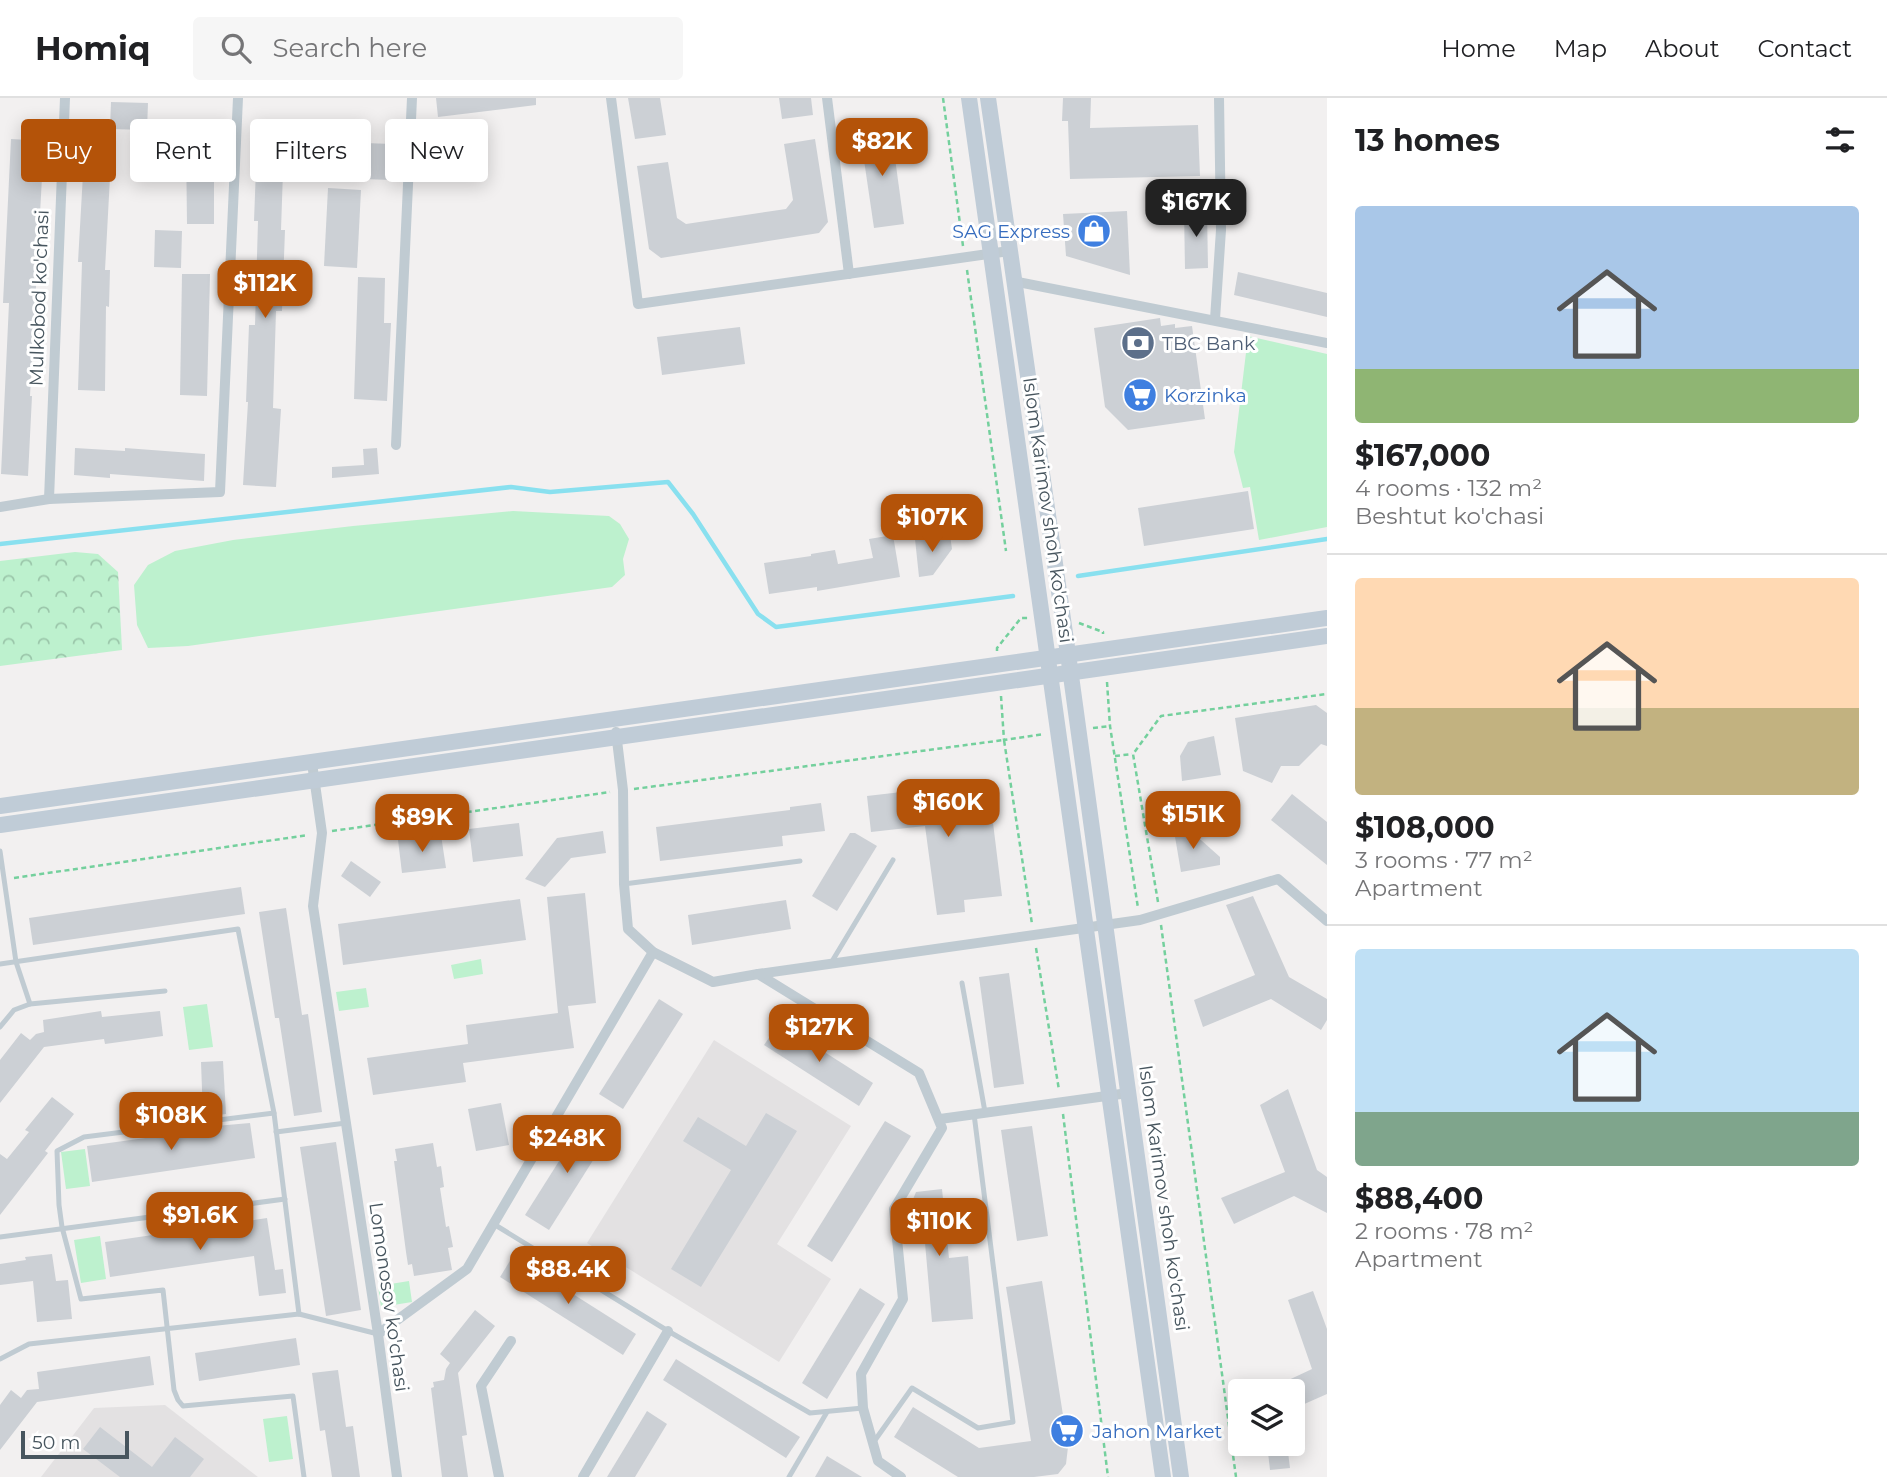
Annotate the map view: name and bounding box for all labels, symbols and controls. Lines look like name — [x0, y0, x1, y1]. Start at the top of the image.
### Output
search box — [193, 17, 683, 80]
text: Homiq — [35, 28, 151, 68]
icon: search — [217, 29, 255, 67]
text: Search here — [273, 32, 427, 64]
text: Home — [1441, 34, 1516, 63]
text: Map — [1554, 34, 1607, 63]
text: About — [1645, 34, 1719, 63]
text: Contact — [1757, 34, 1852, 63]
pin: $82K — [841, 118, 923, 178]
chip: Buy — [21, 119, 116, 182]
chip: Rent — [130, 119, 236, 182]
chip: Filters — [250, 119, 371, 182]
chip: New — [385, 119, 488, 182]
icon: filters — [1821, 121, 1859, 159]
text: 13 homes — [1355, 122, 1500, 159]
text: $82K — [852, 127, 912, 155]
pin: $167K — [1147, 180, 1245, 239]
text: $167K — [1161, 188, 1231, 216]
street label: Mulkobod ko'chasi — [24, 209, 54, 387]
shop icon: SAG Express — [1075, 212, 1113, 250]
place label: SAG Express — [952, 220, 1070, 243]
icon: home — [1544, 251, 1670, 377]
pin: $112K — [216, 260, 314, 320]
text: $112K — [233, 269, 297, 297]
bank icon: TBC Bank — [1119, 324, 1157, 362]
place label: TBC Bank — [1162, 332, 1256, 355]
street label: Islom Karimov shoh ko'chasi — [1018, 376, 1078, 644]
supermarket icon: Korzinka — [1121, 376, 1159, 414]
place label: Korzinka — [1164, 384, 1247, 407]
text: $167,000 — [1355, 437, 1490, 474]
text: 4 rooms · 132 m² — [1355, 474, 1542, 502]
pin: $107K — [883, 494, 981, 554]
text: Beshtut ko'chasi — [1355, 502, 1544, 530]
text: $107K — [897, 503, 967, 531]
icon: home — [1544, 623, 1670, 749]
pin: $160K — [899, 780, 997, 839]
text: $160K — [913, 788, 983, 816]
pin: $151K — [1144, 792, 1242, 851]
pin: $89K — [381, 794, 463, 854]
text: $151K — [1161, 800, 1225, 828]
text: $89K — [391, 803, 453, 831]
text: $108,000 — [1355, 809, 1495, 846]
text: 3 rooms · 77 m² — [1355, 846, 1533, 874]
text: Apartment — [1355, 874, 1483, 902]
icon: home — [1544, 994, 1670, 1120]
pin: $127K — [770, 1004, 868, 1064]
text: $127K — [785, 1013, 853, 1041]
street label: Islom Karimov shoh ko'chasi — [1134, 1064, 1194, 1332]
pin: $108K — [122, 1093, 220, 1152]
text: $108K — [135, 1101, 207, 1129]
pin: $248K — [518, 1116, 616, 1175]
text: $248K — [529, 1124, 605, 1152]
text: $88,400 — [1355, 1180, 1483, 1217]
pin: $91.6K — [143, 1192, 257, 1252]
pin: $110K — [890, 1198, 988, 1258]
text: $91.6K — [162, 1201, 238, 1229]
street label: Lomonosov ko'chasi — [364, 1201, 414, 1393]
text: $110K — [906, 1207, 972, 1235]
text: 2 rooms · 78 m² — [1355, 1217, 1533, 1245]
text: Apartment — [1355, 1245, 1483, 1273]
pin: $88.4K — [511, 1246, 625, 1306]
text: $88.4K — [526, 1255, 610, 1283]
map controls — [1228, 1379, 1305, 1456]
button: layers — [1228, 1379, 1305, 1456]
supermarket icon: Jahon Market — [1048, 1412, 1086, 1450]
place label: Jahon Market — [1091, 1420, 1223, 1443]
scale bar — [21, 1428, 130, 1460]
text: 50 m — [32, 1431, 80, 1454]

